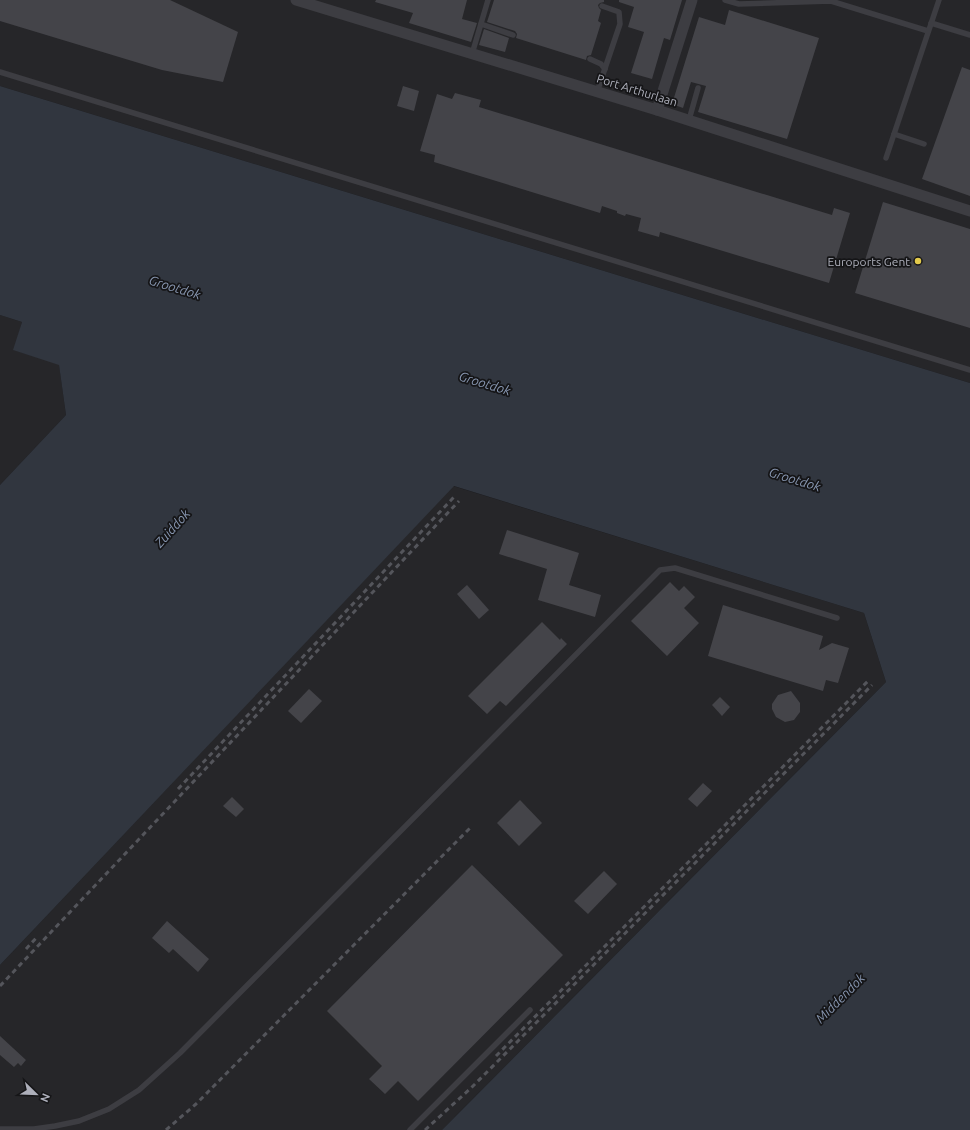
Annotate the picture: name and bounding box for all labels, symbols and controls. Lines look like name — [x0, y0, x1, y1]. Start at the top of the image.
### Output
street label: Port Arthurlaan — [595, 72, 679, 108]
place label: Euroports Gent — [828, 255, 910, 268]
marker: Euroports Gent — [913, 256, 923, 266]
water label: Grootdok — [147, 272, 203, 302]
water label: Grootdok — [457, 368, 513, 398]
water label: Grootdok — [767, 464, 823, 494]
water label: Zuiddok — [151, 506, 193, 550]
water label: Middendok — [813, 970, 868, 1025]
north arrow — [16, 1074, 56, 1114]
text: N — [38, 1092, 52, 1104]

